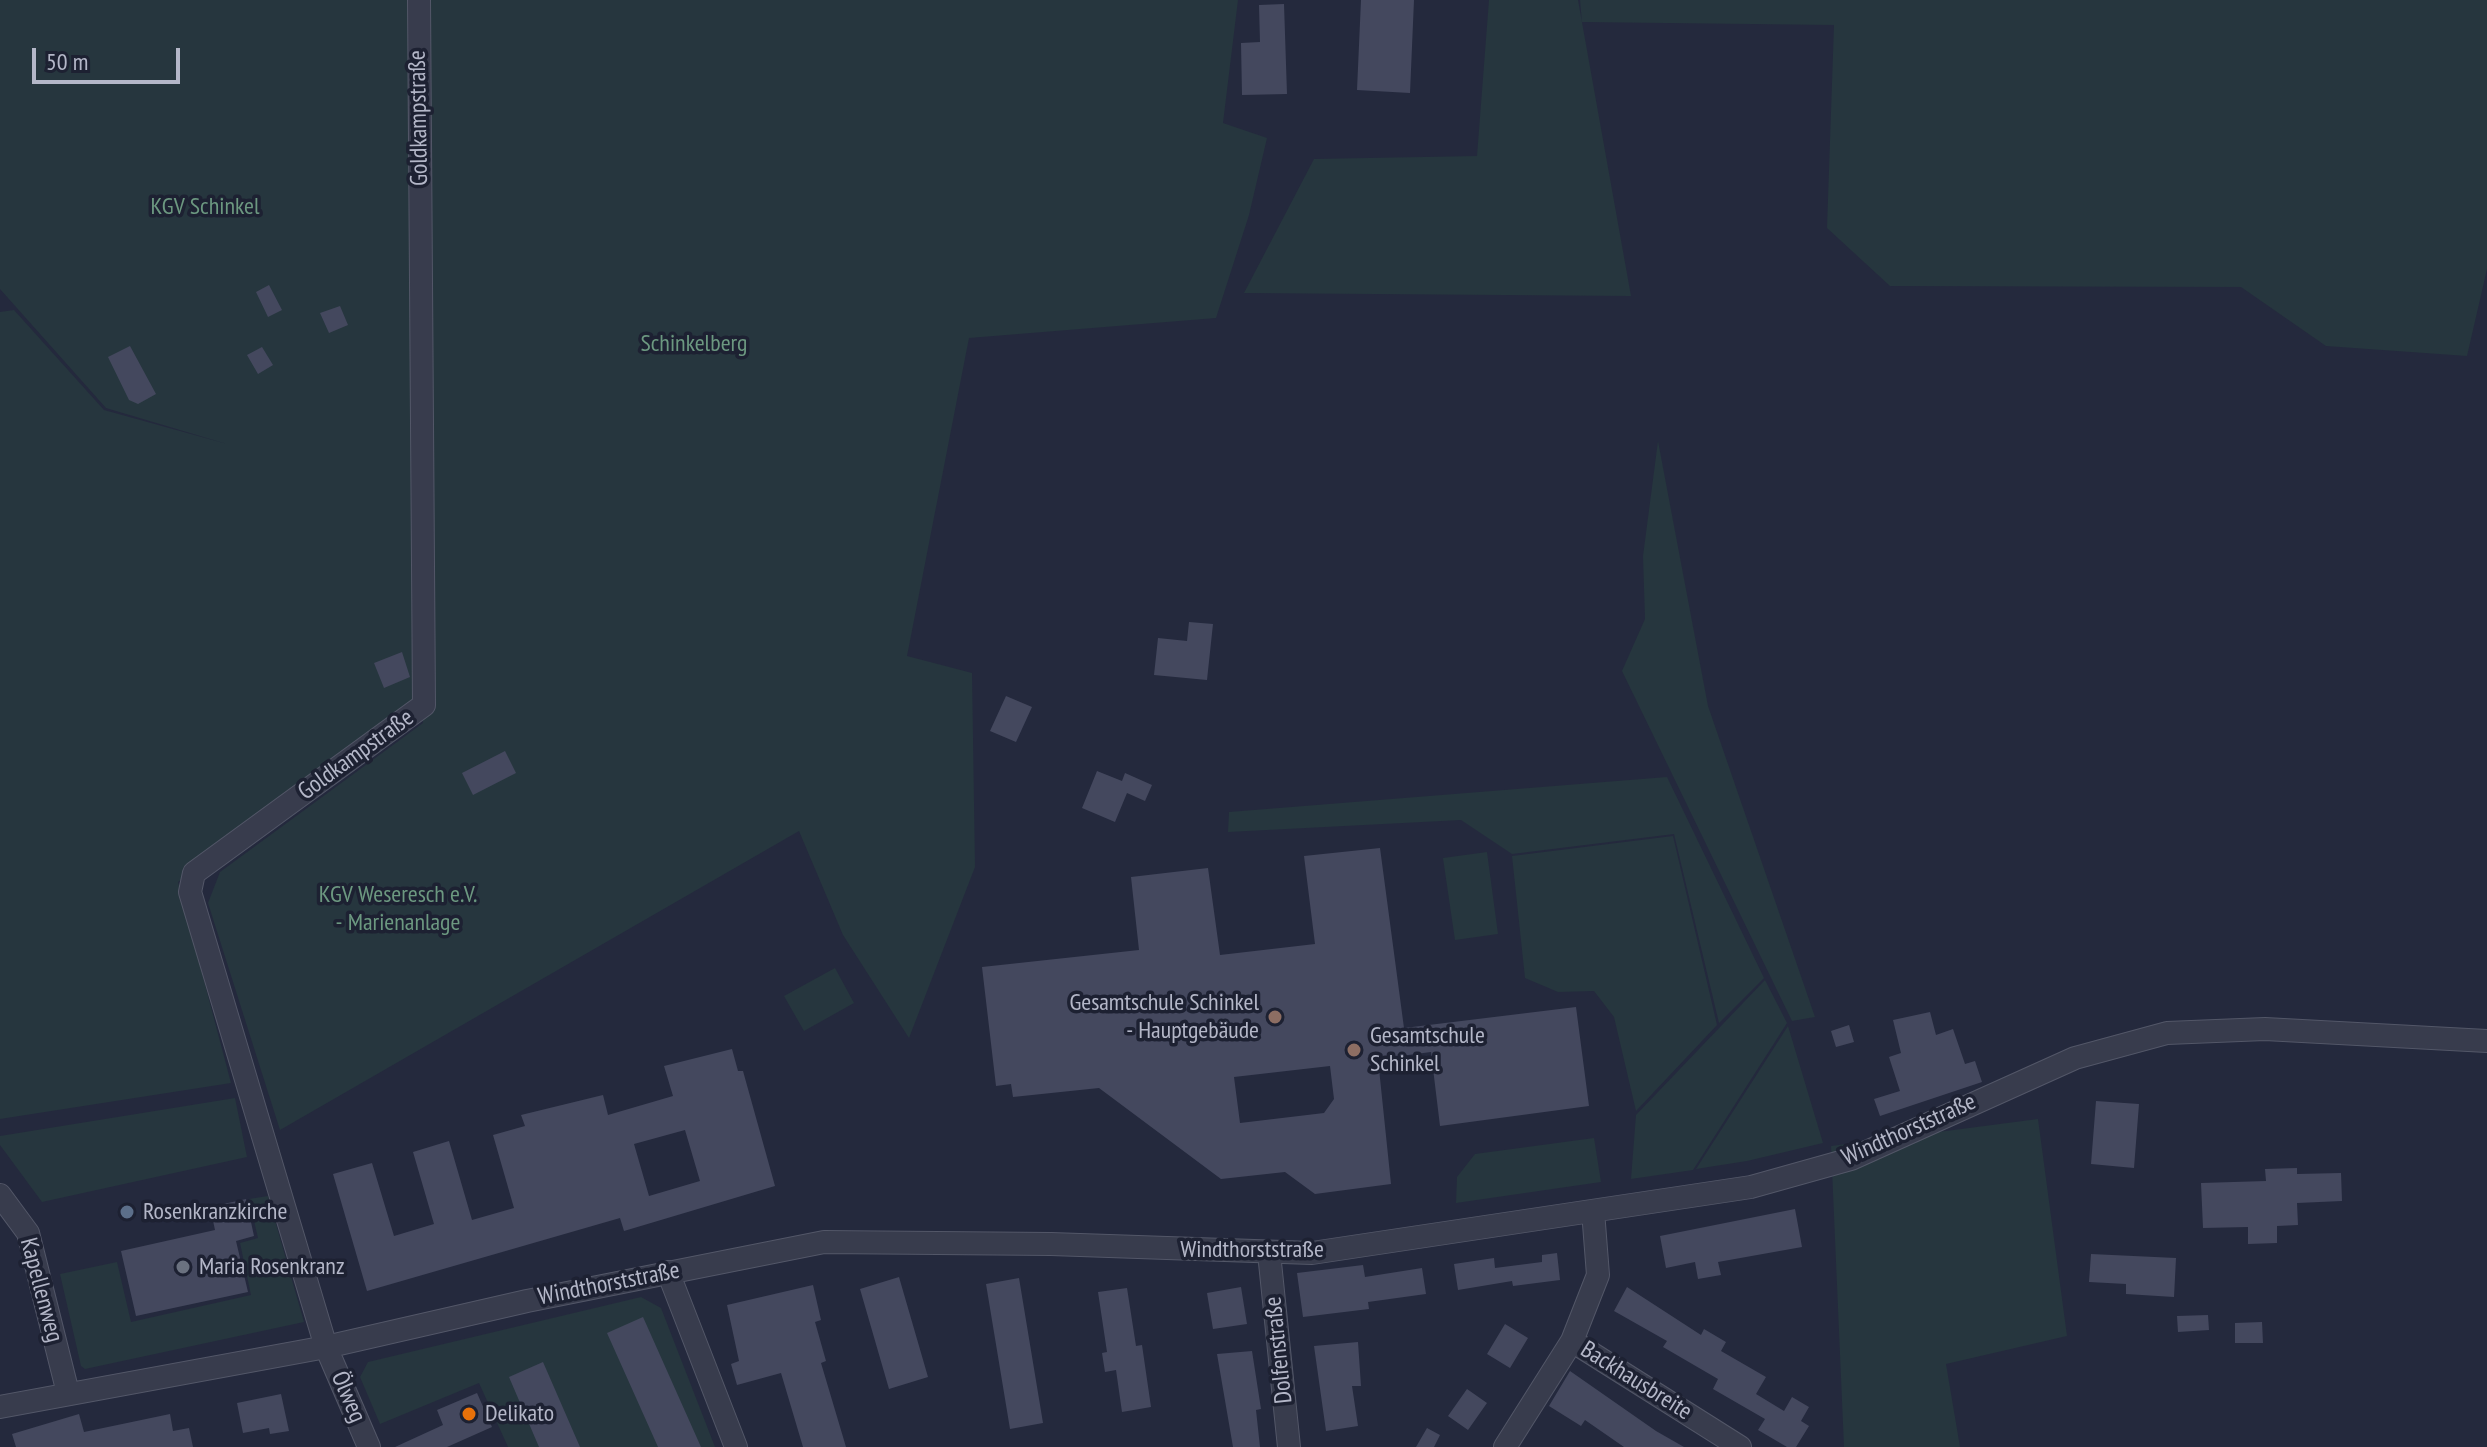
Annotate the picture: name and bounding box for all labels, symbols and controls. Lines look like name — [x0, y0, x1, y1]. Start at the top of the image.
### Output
scale bar — [36, 32, 184, 82]
text: 50 m — [46, 46, 88, 77]
street label: Goldkampstraße — [403, 50, 435, 186]
park label: KGV Schinkel — [150, 193, 260, 221]
park label: Schinkelberg — [641, 330, 747, 358]
street label: Goldkampstraße — [293, 703, 419, 807]
park label: KGV Weseresch e.V. - Marienanlage — [319, 881, 477, 937]
place label: Gesamtschule Schinkel - Hauptgebäude — [1069, 989, 1259, 1045]
marker: Gesamtschule Schinkel - Hauptgebäude — [1266, 1008, 1284, 1026]
place label: Gesamtschule Schinkel — [1370, 1022, 1485, 1078]
marker: Gesamtschule Schinkel — [1345, 1041, 1363, 1059]
street label: Windthorststraße — [1838, 1088, 1980, 1172]
place label: Rosenkranzkirche — [143, 1198, 287, 1226]
marker: Rosenkranzkirche — [118, 1203, 136, 1221]
street label: Kapellenweg — [13, 1235, 69, 1345]
street label: Windthorststraße — [1180, 1236, 1324, 1264]
place label: Maria Rosenkranz — [199, 1253, 345, 1281]
street label: Windthorststraße — [536, 1256, 682, 1312]
marker: Maria Rosenkranz — [174, 1258, 192, 1276]
street label: Dolfenstraße — [1259, 1295, 1299, 1405]
street label: Backhausbreite — [1575, 1335, 1697, 1427]
street label: Ölweg — [324, 1367, 372, 1427]
place label: Delikato — [485, 1400, 554, 1428]
marker: Delikato — [460, 1405, 478, 1423]

